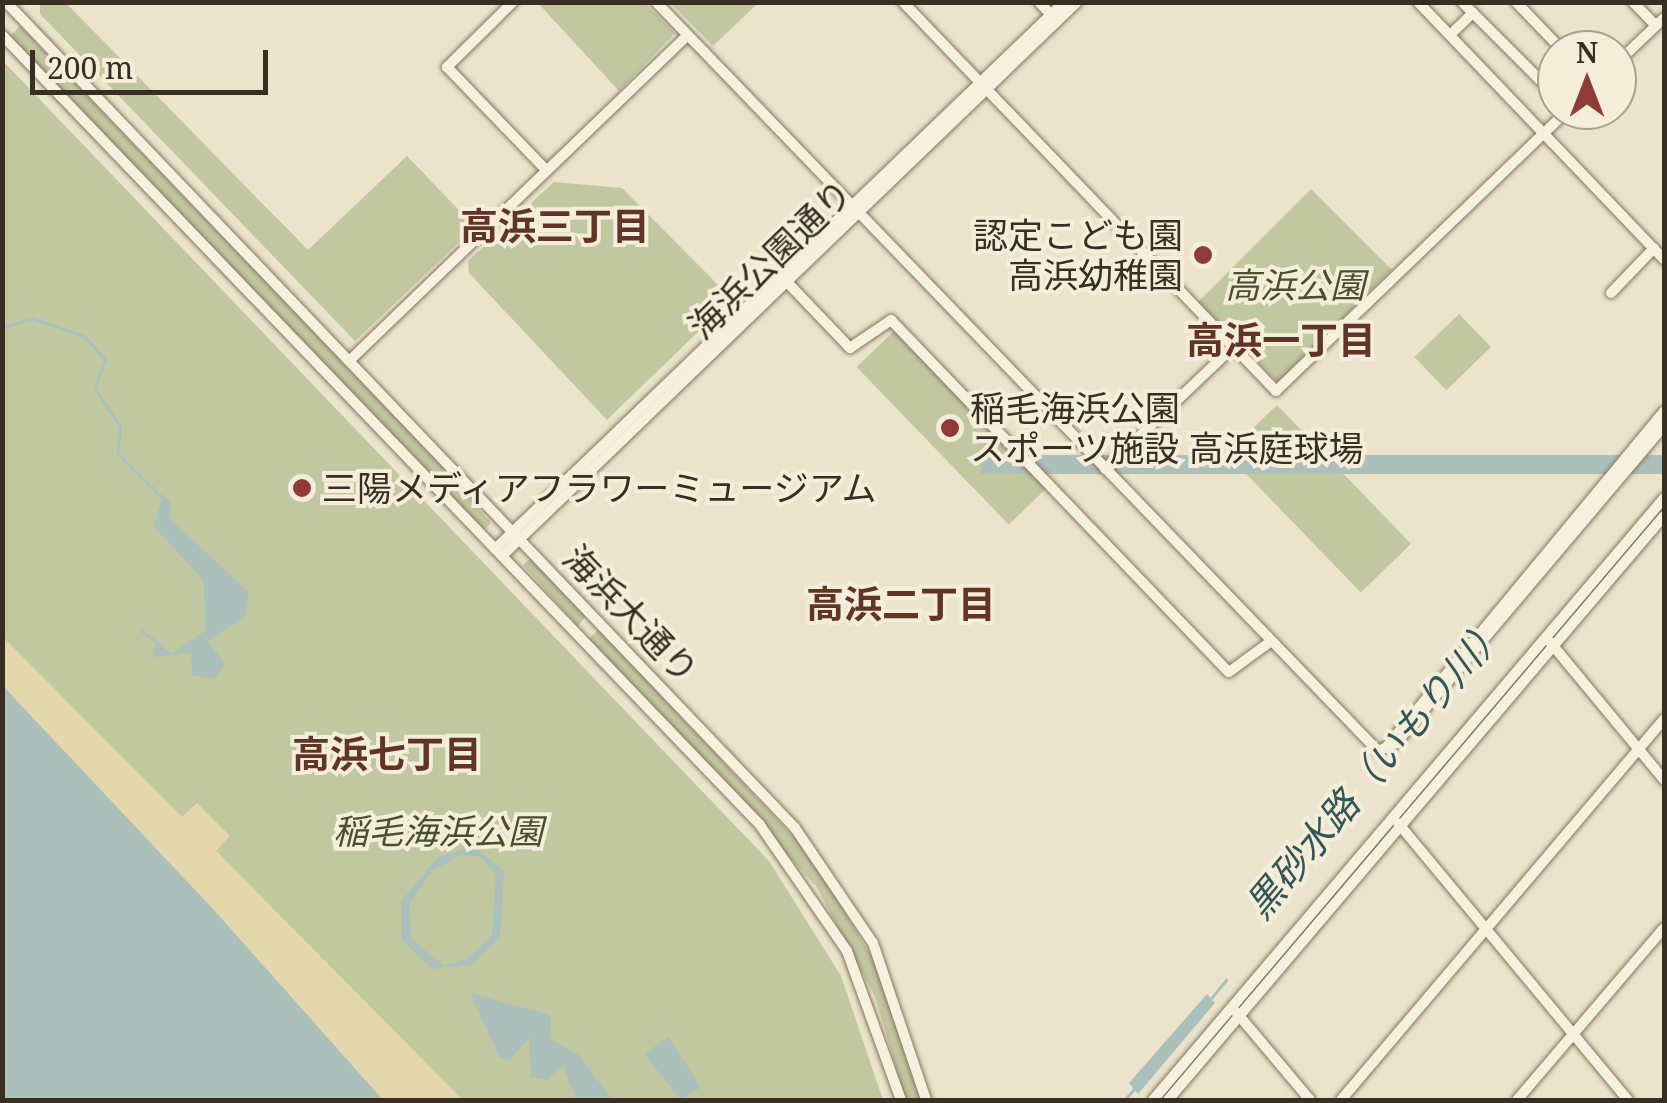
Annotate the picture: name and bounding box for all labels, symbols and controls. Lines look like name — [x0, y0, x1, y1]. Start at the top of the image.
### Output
scale bar — [35, 30, 272, 92]
north arrow — [1537, 30, 1637, 130]
text: N — [1576, 33, 1598, 71]
text: 200 m — [47, 47, 133, 88]
street label: 海浜公園通り — [680, 171, 860, 347]
district label: 高浜三丁目 — [460, 203, 650, 249]
place label: 認定こども園 高浜幼稚園 — [973, 214, 1183, 296]
marker: 認定こども園 高浜幼稚園 — [1192, 244, 1214, 266]
park label: 高浜公園 — [1225, 264, 1365, 306]
district label: 高浜一丁目 — [1186, 317, 1376, 363]
place label: 稲毛海浜公園 スポーツ施設 高浜庭球場 — [970, 387, 1364, 469]
marker: 稲毛海浜公園 スポーツ施設 高浜庭球場 — [939, 417, 961, 439]
place label: 三陽メディアフラワーミュージアム — [322, 467, 882, 509]
marker: 三陽メディアフラワーミュージアム — [291, 477, 313, 499]
street label: 海浜大通り — [555, 536, 707, 692]
district label: 高浜二丁目 — [806, 581, 996, 627]
water label: 黒砂水路（いもり川） — [1235, 607, 1515, 927]
district label: 高浜七丁目 — [292, 731, 482, 777]
park label: 稲毛海浜公園 — [333, 810, 543, 852]

